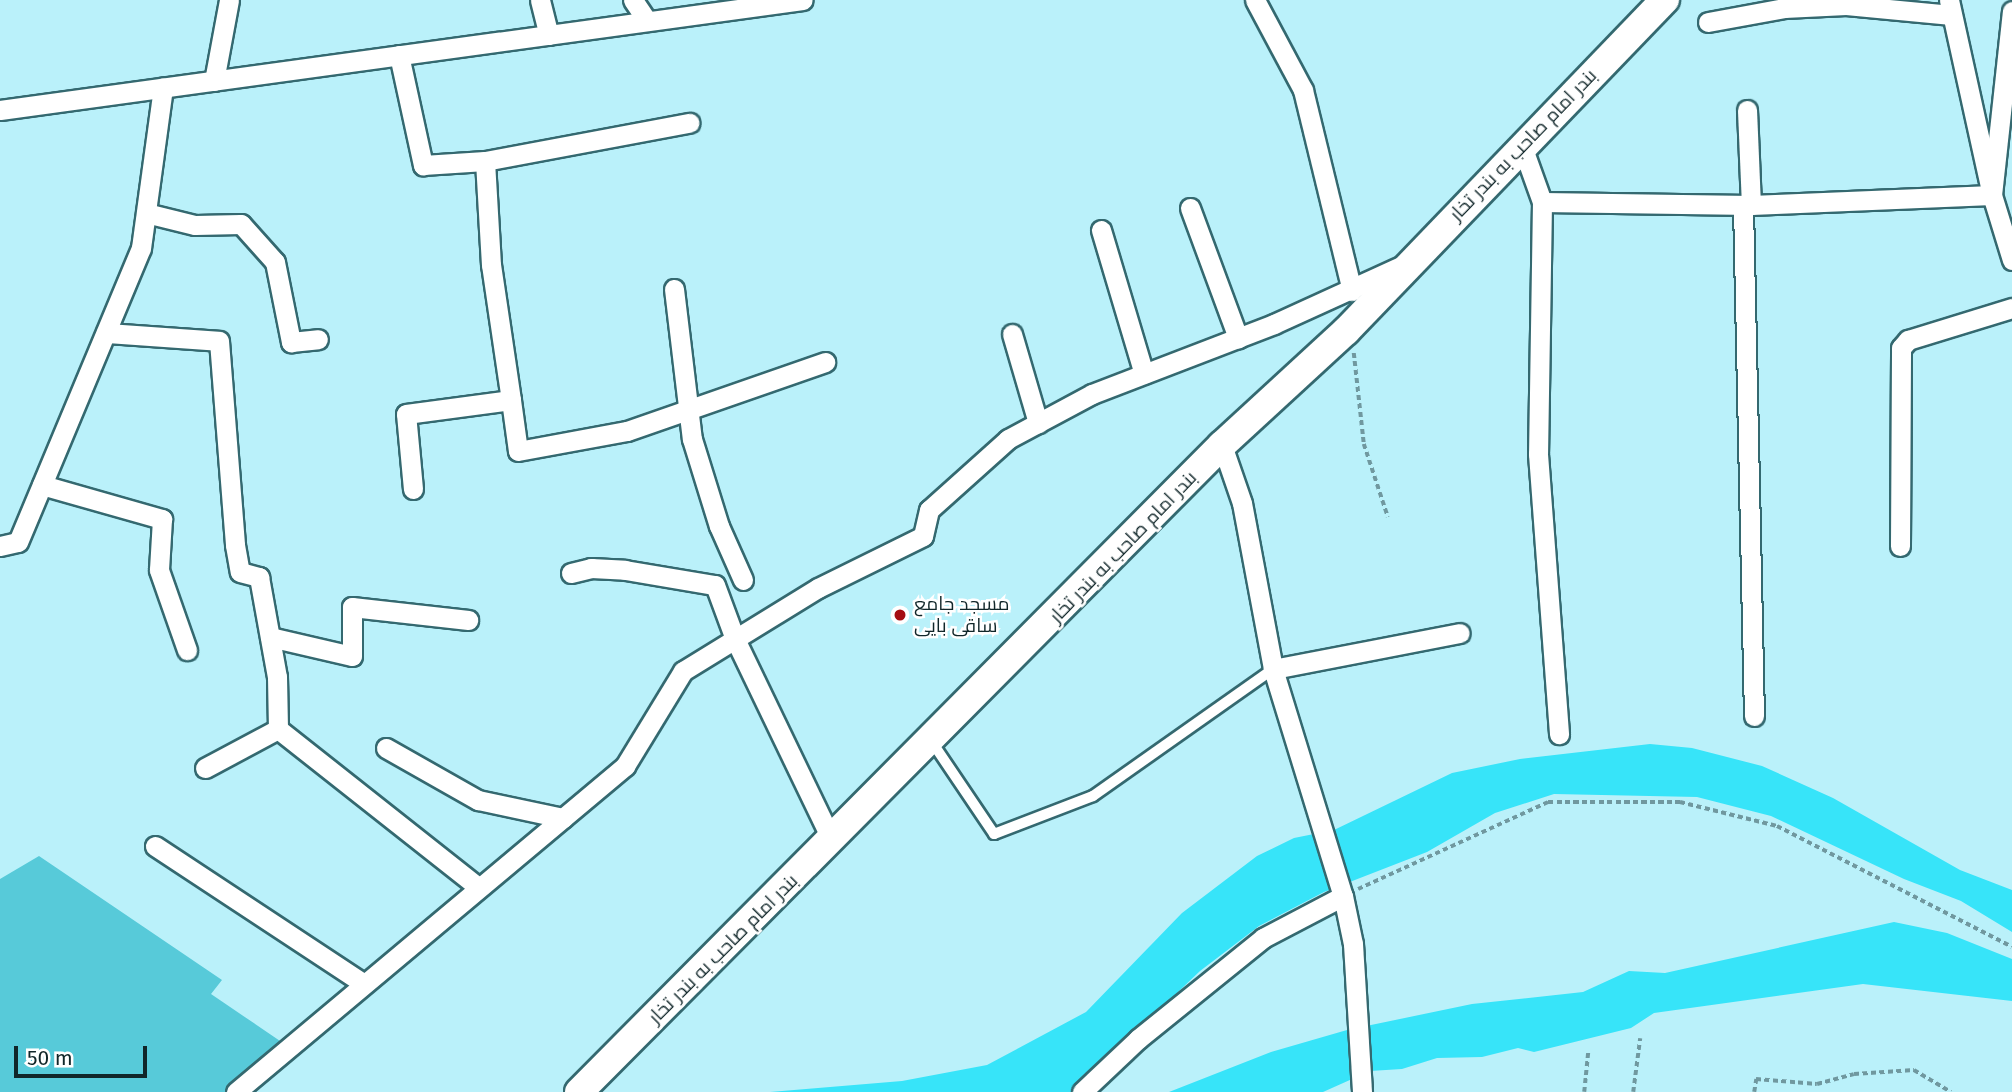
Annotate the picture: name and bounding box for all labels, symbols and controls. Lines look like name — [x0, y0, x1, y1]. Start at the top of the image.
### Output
street label: بندر امام صاحب به بندر تخار — [1445, 64, 1601, 226]
street label: بندر امام صاحب به بندر تخار — [1045, 466, 1201, 628]
place label: مسجد جامع ساقی بایی — [914, 593, 1010, 637]
marker: مسجد جامع ساقی بایی — [892, 607, 908, 623]
street label: بندر امام صاحب به بندر تخار — [643, 869, 803, 1029]
scale bar — [18, 1032, 150, 1076]
text: 50 m — [27, 1045, 73, 1071]

